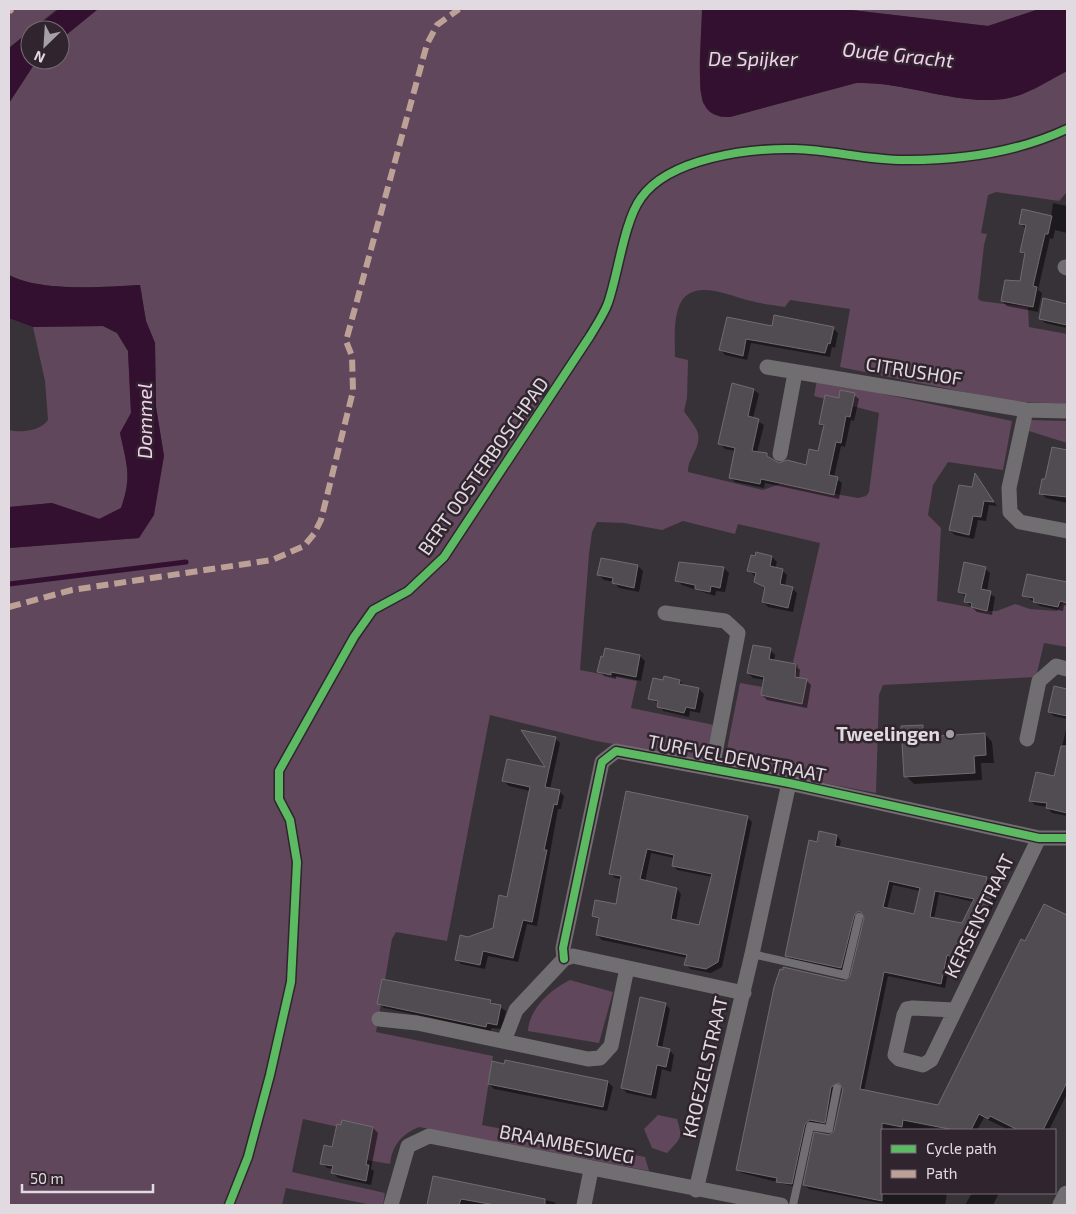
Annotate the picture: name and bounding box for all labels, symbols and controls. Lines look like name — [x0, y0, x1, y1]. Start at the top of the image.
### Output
north arrow — [20, 20, 70, 70]
water label: Oude Gracht — [841, 36, 955, 72]
water label: De Spijker — [708, 46, 799, 70]
text: N — [31, 47, 47, 67]
street label: CITRUSHOF — [864, 352, 964, 389]
street label: BERT OOSTERBOSCHPAD — [412, 372, 553, 559]
water label: Dommel — [132, 383, 156, 459]
place label: Tweelingen — [836, 722, 940, 745]
marker: Tweelingen — [944, 728, 956, 740]
street label: TURFVELDENSTRAAT — [646, 729, 828, 786]
street label: KERSENSTRAAT — [939, 850, 1019, 982]
street label: KROEZELSTRAAT — [677, 994, 732, 1140]
street label: BRAAMBESWEG — [497, 1119, 637, 1168]
legend — [881, 1129, 1056, 1194]
text: Cycle path — [926, 1139, 997, 1157]
scale bar — [22, 1162, 154, 1194]
text: Path — [926, 1164, 957, 1182]
text: 50 m — [30, 1169, 64, 1187]

